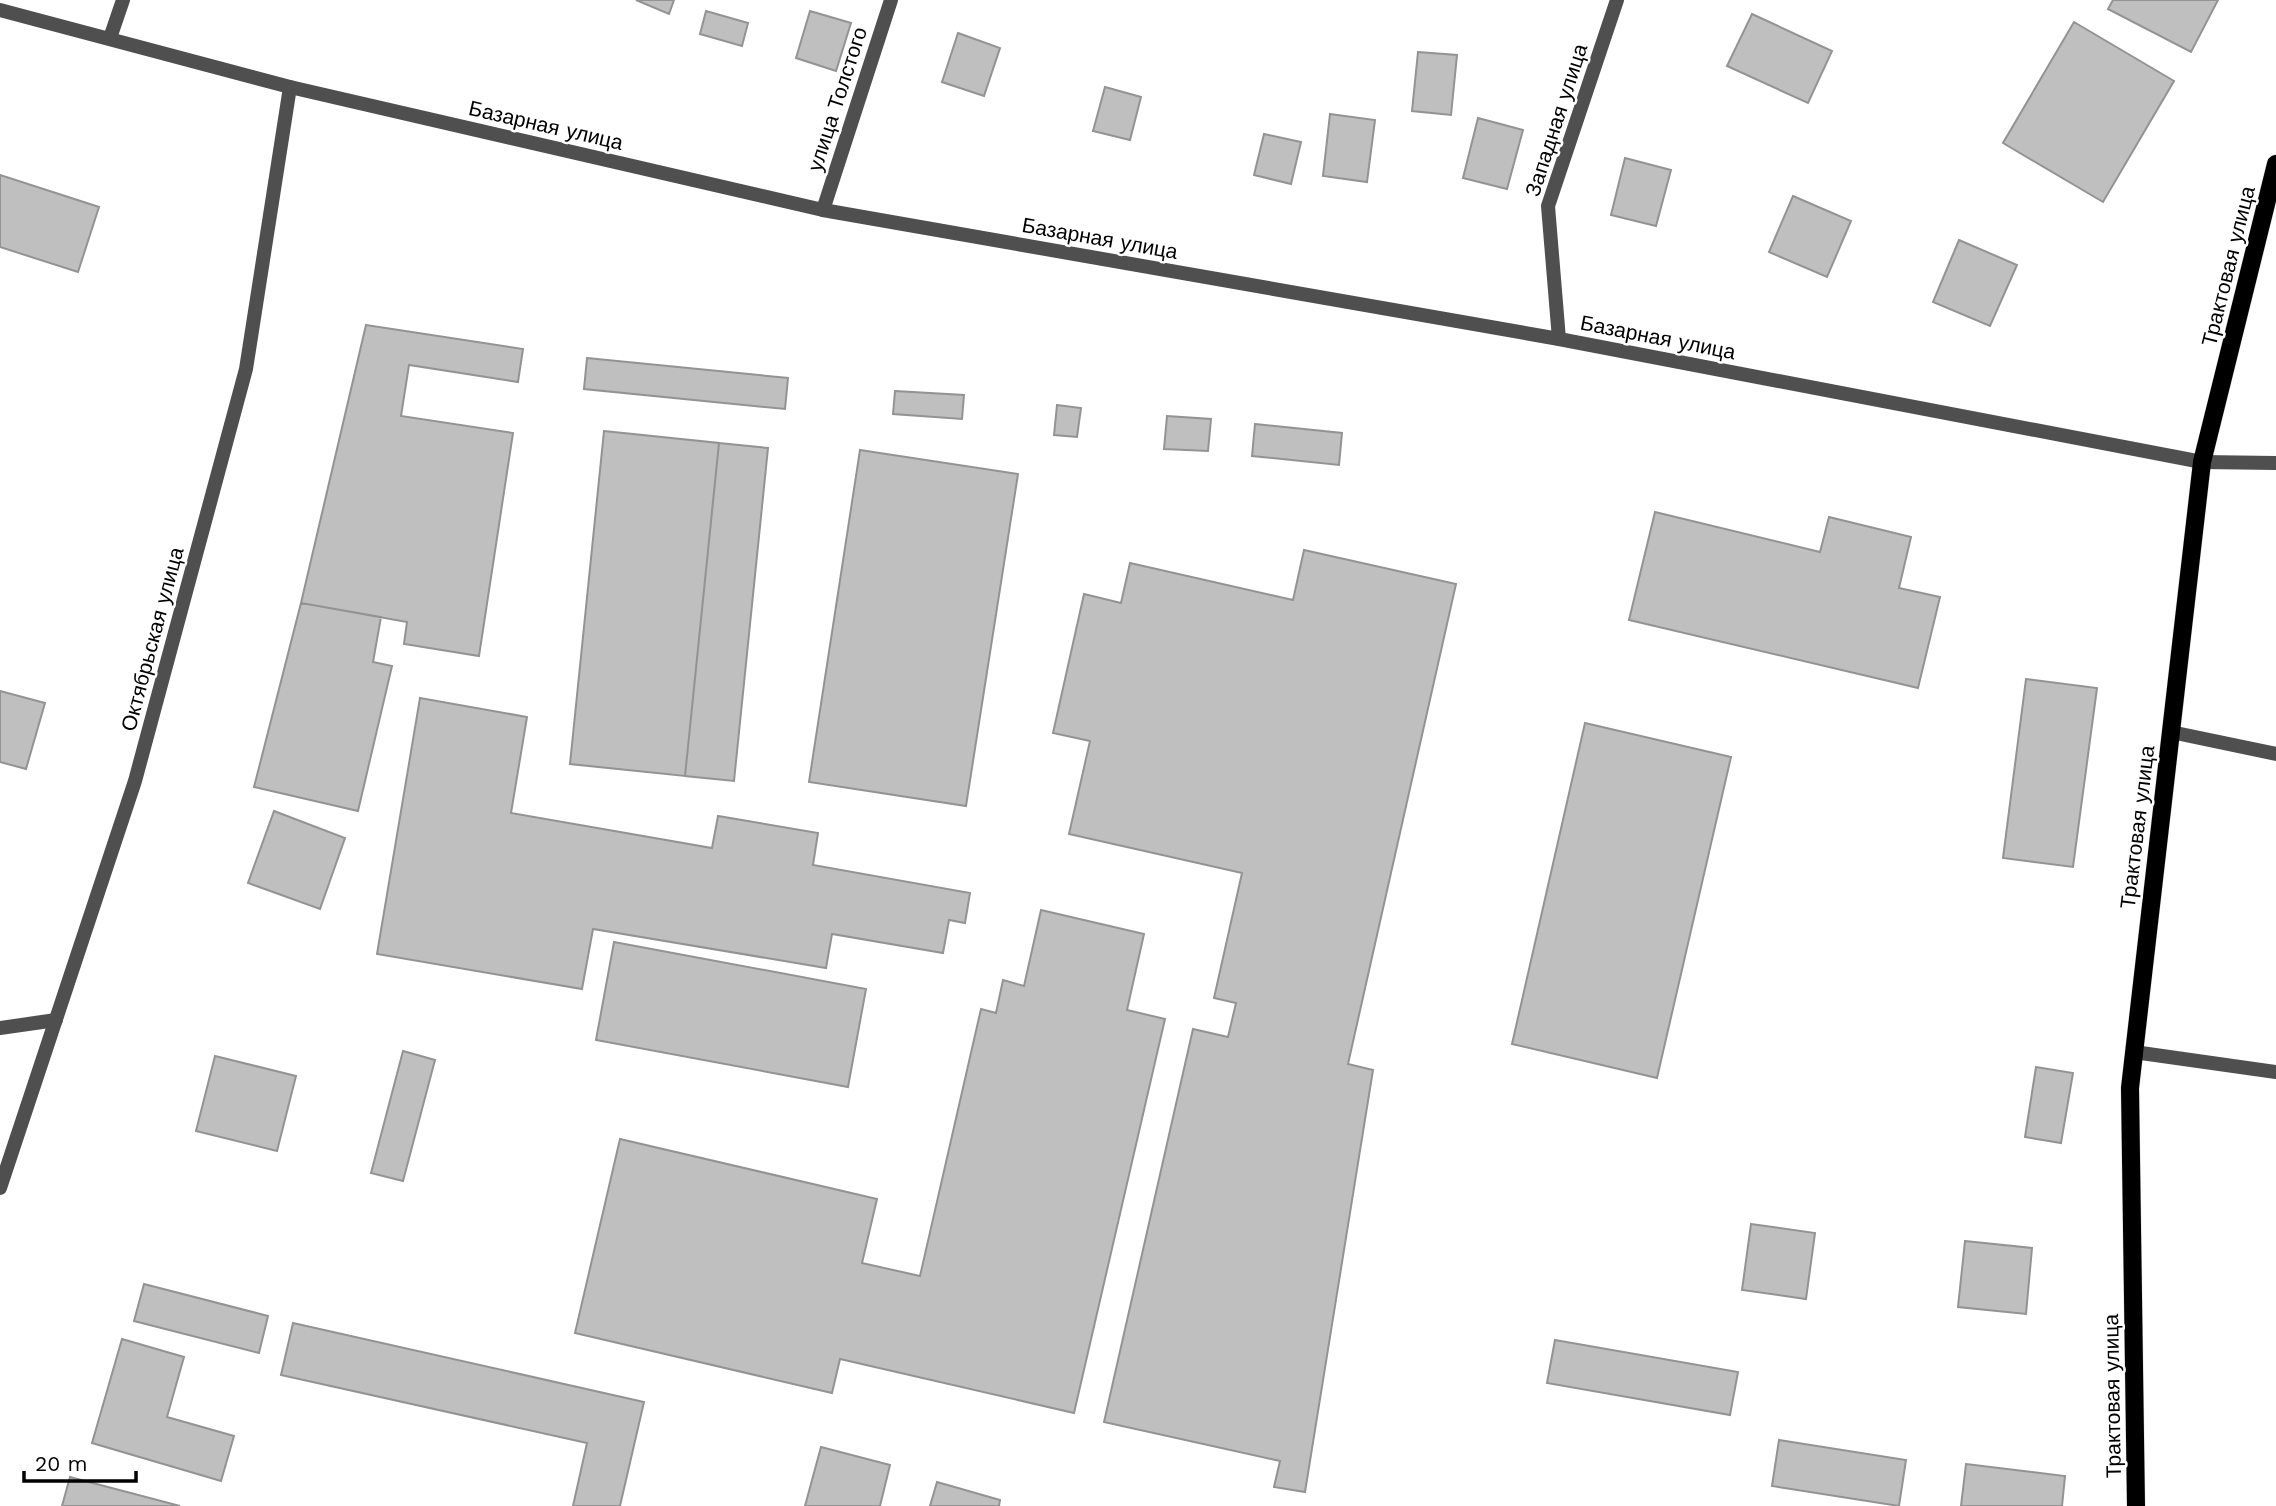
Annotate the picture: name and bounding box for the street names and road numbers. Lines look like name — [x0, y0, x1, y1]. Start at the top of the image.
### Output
street label: улица Толстого — [802, 24, 872, 174]
street label: Западная улица — [1520, 40, 1593, 200]
street label: Базарная улица — [466, 95, 626, 155]
street label: Трактовая улица — [2196, 183, 2260, 349]
street label: Базарная улица — [1020, 212, 1180, 264]
street label: Базарная улица — [1578, 310, 1738, 364]
street label: Октябрьская улица — [115, 544, 189, 734]
street label: Трактовая улица — [2115, 744, 2159, 910]
street label: Трактовая улица — [2098, 1313, 2126, 1478]

